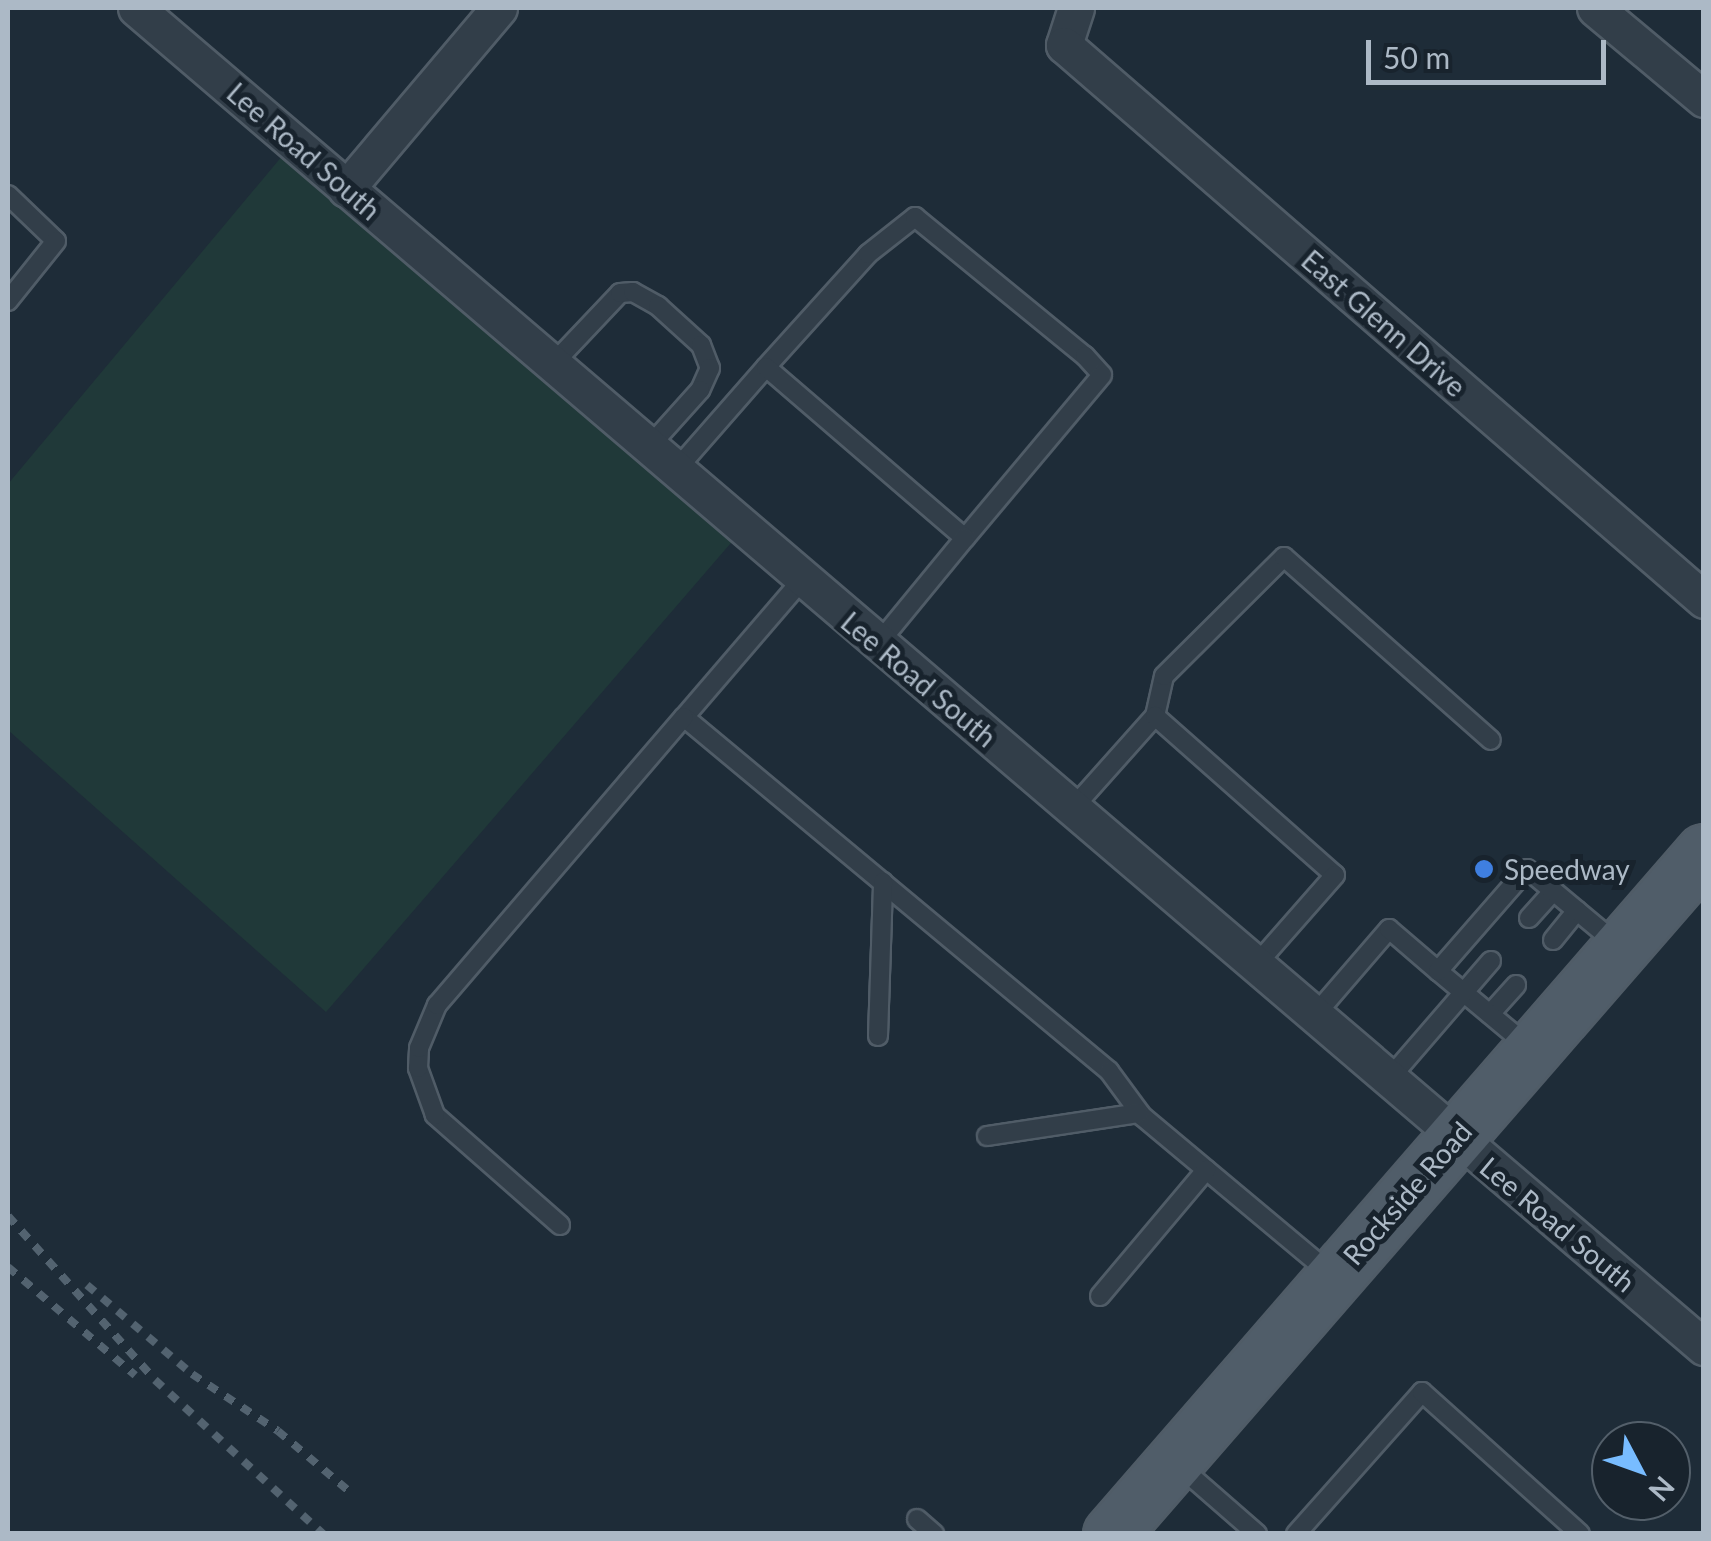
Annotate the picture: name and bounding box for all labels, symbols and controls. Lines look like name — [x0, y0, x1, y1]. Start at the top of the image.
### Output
scale bar — [1371, 20, 1611, 82]
text: 50 m — [1383, 39, 1450, 75]
street label: Lee Road South — [221, 75, 387, 227]
street label: East Glenn Drive — [1295, 243, 1473, 403]
street label: Lee Road South — [835, 605, 1003, 753]
place label: Speedway — [1504, 852, 1630, 886]
marker: Speedway — [1473, 858, 1495, 880]
street label: Rockside Road — [1336, 1115, 1478, 1271]
street label: Lee Road South — [1474, 1150, 1642, 1298]
north arrow — [1591, 1421, 1691, 1521]
text: N — [1642, 1470, 1682, 1509]

